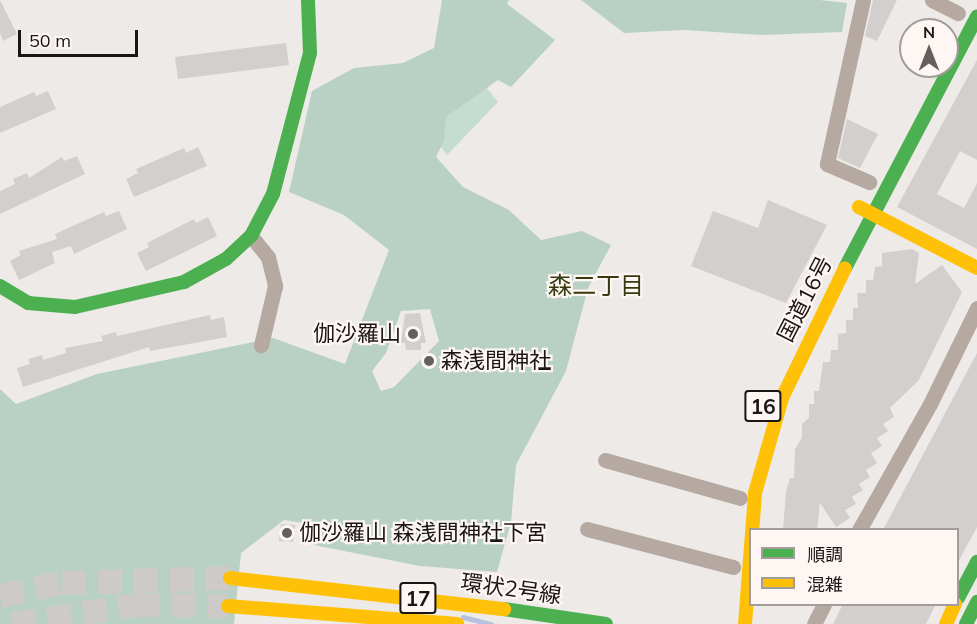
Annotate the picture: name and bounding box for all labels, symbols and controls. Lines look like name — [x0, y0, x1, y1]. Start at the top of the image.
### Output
scale bar — [21, 18, 141, 56]
north arrow — [899, 18, 959, 78]
text: N — [923, 22, 935, 42]
text: 50 m — [29, 29, 71, 52]
street label: 国道16号 — [772, 252, 838, 346]
district label: 森二丁目 — [548, 272, 644, 300]
place label: 伽沙羅山 — [313, 321, 401, 347]
marker: 伽沙羅山 — [406, 327, 420, 341]
place label: 森浅間神社 — [441, 348, 551, 374]
marker: 森浅間神社 — [422, 354, 436, 368]
road number: 16 — [744, 388, 783, 424]
place label: 伽沙羅山 森浅間神社下宮 — [299, 520, 547, 546]
marker: 伽沙羅山 森浅間神社下宮 — [280, 526, 294, 540]
legend — [749, 528, 959, 606]
text: 順調 — [807, 543, 843, 566]
street label: 環状2号線 — [459, 569, 563, 609]
text: 混雑 — [807, 573, 843, 596]
road number: 17 — [398, 580, 438, 616]

